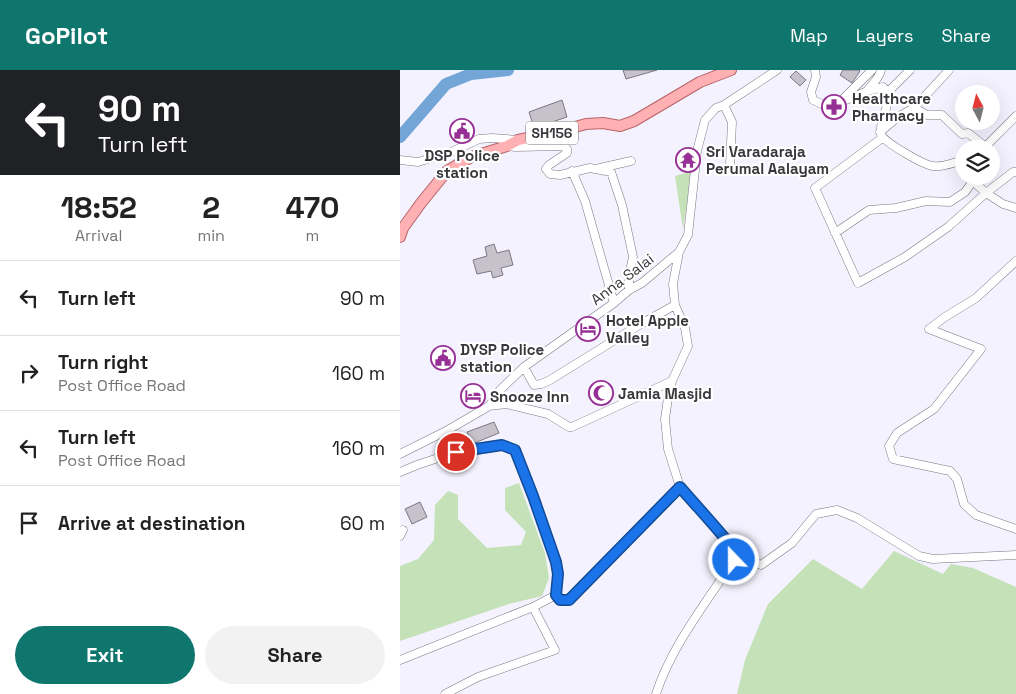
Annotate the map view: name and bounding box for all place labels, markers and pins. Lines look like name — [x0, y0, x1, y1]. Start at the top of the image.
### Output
place label: Healthcare Pharmacy — [852, 89, 931, 125]
pharmacy icon: Healthcare Pharmacy — [821, 94, 847, 120]
public building icon: DSP Police station — [449, 118, 475, 144]
place label: Sri Varadaraja Perumal Aalayam — [706, 142, 829, 178]
place label: DSP Police station — [424, 146, 500, 182]
temple icon: Sri Varadaraja Perumal Aalayam — [675, 147, 701, 173]
place label: Hotel Apple Valley — [606, 311, 689, 347]
hotel icon: Hotel Apple Valley — [575, 316, 601, 342]
place label: DYSP Police station — [460, 340, 544, 376]
public building icon: DYSP Police station — [430, 345, 456, 371]
mosque icon: Jamia Masjid — [588, 380, 614, 406]
hotel icon: Snooze Inn — [460, 383, 486, 409]
place label: Jamia Masjid — [618, 384, 712, 403]
place label: Snooze Inn — [490, 387, 569, 406]
pin — [435, 431, 477, 473]

